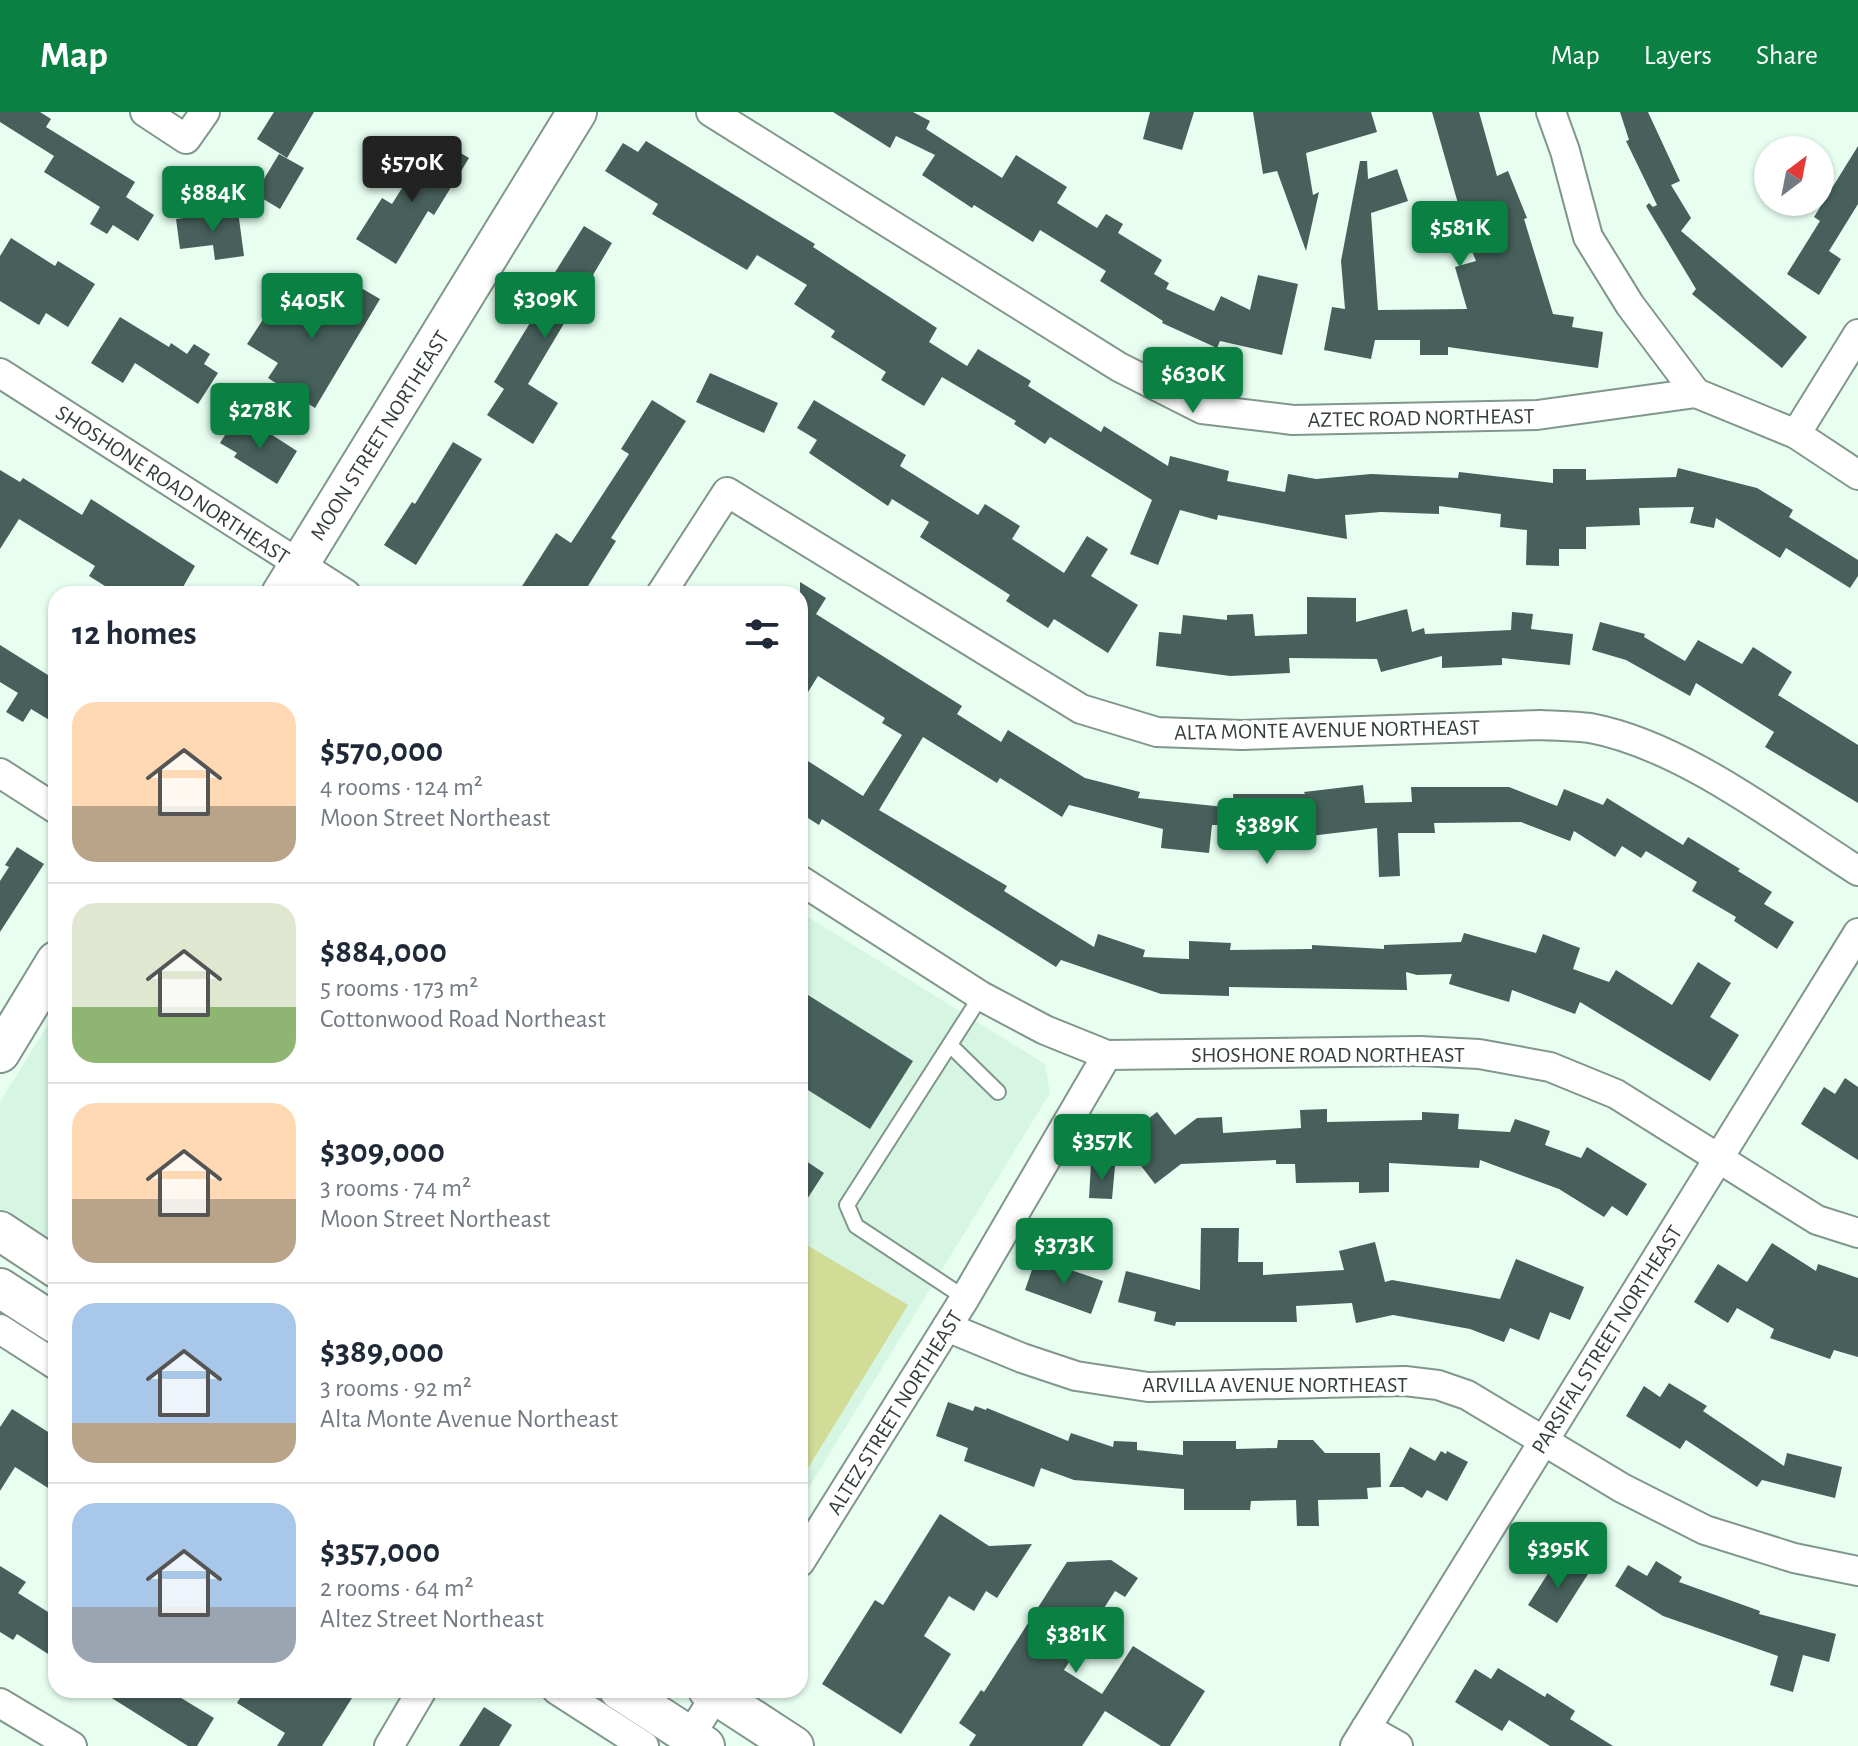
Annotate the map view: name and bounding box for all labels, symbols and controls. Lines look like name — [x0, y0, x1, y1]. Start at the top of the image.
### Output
text: Map — [40, 37, 108, 75]
text: Map — [1551, 42, 1600, 70]
text: Layers — [1644, 42, 1712, 70]
text: Share — [1756, 42, 1818, 70]
pin: $570K — [356, 136, 468, 204]
north arrow — [1754, 136, 1834, 216]
map controls — [1754, 136, 1834, 216]
text: $570K — [381, 149, 443, 175]
pin: $884K — [157, 166, 269, 234]
text: $884K — [180, 179, 246, 205]
pin: $581K — [1404, 201, 1516, 269]
text: $581K — [1430, 214, 1490, 240]
pin: $309K — [489, 272, 601, 340]
pin: $405K — [256, 273, 368, 341]
text: $309K — [513, 285, 577, 311]
text: $405K — [280, 286, 344, 312]
street label: MOON STREET NORTHEAST — [306, 327, 454, 544]
pin: $630K — [1137, 347, 1249, 415]
text: $630K — [1161, 360, 1225, 386]
pin: $278K — [204, 383, 316, 451]
text: $278K — [228, 396, 292, 422]
street label: SHOSHONE ROAD NORTHEAST — [52, 401, 293, 569]
street label: AZTEC ROAD NORTHEAST — [1308, 405, 1535, 431]
icon: filters — [740, 612, 784, 656]
text: 12 homes — [72, 617, 197, 651]
street label: ALTA MONTE AVENUE NORTHEAST — [1174, 716, 1480, 744]
icon: home — [136, 734, 232, 830]
text: $570,000 — [320, 734, 443, 768]
text: 4 rooms · 124 m² — [320, 774, 483, 800]
pin: $389K — [1211, 798, 1323, 866]
text: Moon Street Northeast — [320, 805, 550, 831]
text: $389K — [1235, 811, 1299, 837]
icon: home — [136, 935, 232, 1031]
text: $884,000 — [320, 935, 447, 969]
text: 5 rooms · 173 m² — [320, 975, 478, 1001]
text: Cottonwood Road Northeast — [320, 1006, 606, 1032]
street label: SHOSHONE ROAD NORTHEAST — [1191, 1044, 1465, 1066]
pin: $357K — [1046, 1114, 1158, 1182]
text: $357K — [1072, 1127, 1132, 1153]
icon: home — [136, 1135, 232, 1231]
text: $309,000 — [320, 1135, 445, 1169]
text: 3 rooms · 74 m² — [320, 1175, 471, 1201]
text: Moon Street Northeast — [320, 1206, 550, 1232]
pin: $373K — [1008, 1218, 1120, 1286]
street label: PARSIFAL STREET NORTHEAST — [1527, 1221, 1686, 1458]
text: $373K — [1034, 1231, 1094, 1257]
street label: ALTEZ STREET NORTHEAST — [823, 1306, 967, 1518]
icon: home — [136, 1335, 232, 1431]
text: $389,000 — [320, 1335, 444, 1369]
street label: ARVILLA AVENUE NORTHEAST — [1142, 1374, 1408, 1396]
text: 3 rooms · 92 m² — [320, 1375, 472, 1401]
text: Alta Monte Avenue Northeast — [320, 1406, 618, 1432]
pin: $395K — [1502, 1522, 1614, 1590]
icon: home — [136, 1535, 232, 1631]
text: $357,000 — [320, 1535, 440, 1569]
text: $395K — [1527, 1535, 1589, 1561]
text: 2 rooms · 64 m² — [320, 1575, 474, 1601]
text: Altez Street Northeast — [320, 1606, 544, 1632]
pin: $381K — [1020, 1607, 1132, 1675]
text: $381K — [1046, 1620, 1106, 1646]

